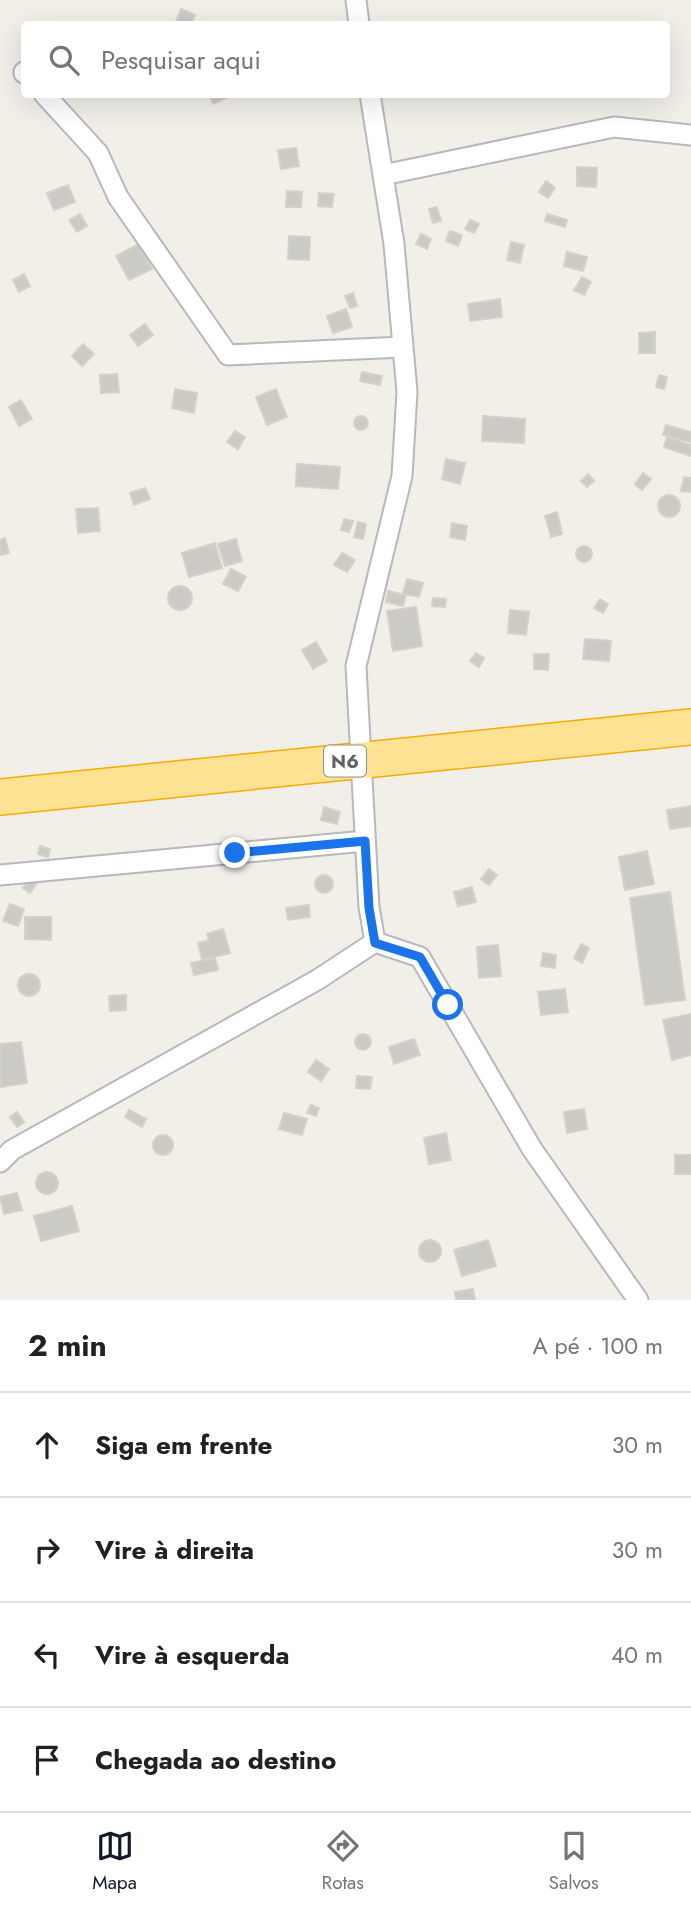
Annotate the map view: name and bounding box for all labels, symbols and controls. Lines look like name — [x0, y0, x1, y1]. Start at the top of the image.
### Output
search box — [21, 21, 670, 98]
icon: search — [45, 41, 83, 79]
text: Pesquisar aqui — [101, 41, 261, 79]
road number: N6 — [324, 746, 366, 776]
route end — [219, 837, 250, 868]
route start — [432, 989, 463, 1020]
text: 2 min — [28, 1324, 107, 1367]
text: A pé · 100 m — [532, 1329, 663, 1363]
icon: ahead — [28, 1426, 66, 1464]
text: Siga em frente — [95, 1426, 272, 1464]
text: 30 m — [612, 1428, 663, 1462]
icon: right — [28, 1531, 66, 1569]
text: Vire à direita — [95, 1531, 254, 1569]
text: 30 m — [612, 1533, 663, 1567]
icon: left — [28, 1636, 66, 1674]
text: Vire à esquerda — [95, 1636, 290, 1674]
text: 40 m — [611, 1638, 663, 1672]
icon: arrive — [28, 1741, 66, 1779]
text: Chegada ao destino — [95, 1741, 336, 1779]
tab: Mapa — [92, 1827, 137, 1896]
tab: Rotas — [322, 1827, 364, 1896]
tab: Salvos — [549, 1827, 599, 1896]

